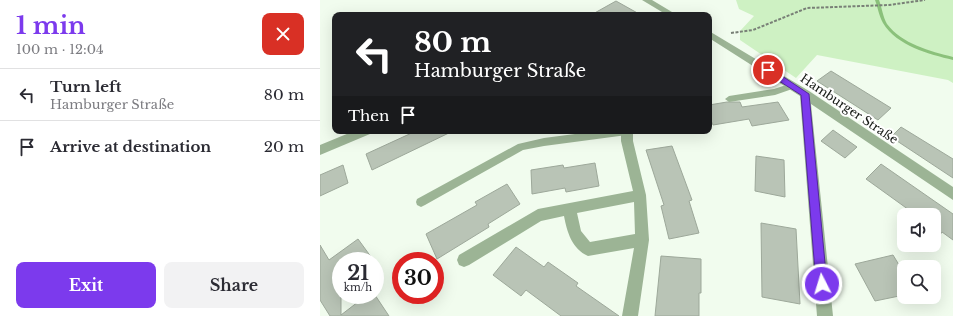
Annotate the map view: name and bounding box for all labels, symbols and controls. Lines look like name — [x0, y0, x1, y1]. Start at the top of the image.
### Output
text: 1 min — [16, 11, 86, 40]
button: close — [262, 13, 304, 55]
text: 80 m — [414, 25, 491, 60]
icon: left — [348, 28, 400, 80]
text: 100 m · 12:04 — [16, 41, 104, 58]
pin — [751, 53, 785, 87]
icon: arrive — [757, 59, 779, 81]
text: Hamburger Straße — [414, 60, 586, 82]
street label: Hamburger Straße — [798, 70, 901, 147]
text: Turn left — [50, 77, 121, 96]
icon: left — [16, 84, 38, 106]
text: 80 m — [264, 85, 304, 104]
text: Hamburger Straße — [50, 96, 174, 113]
icon: arrive — [397, 104, 419, 126]
text: Then — [348, 106, 389, 125]
icon: arrive — [16, 136, 38, 158]
text: Arrive at destination — [50, 137, 211, 156]
text: 20 m — [264, 137, 304, 156]
map controls — [897, 208, 941, 304]
button: sound — [897, 208, 941, 252]
speed limit sign: 30 — [392, 252, 444, 304]
button: search — [897, 260, 941, 304]
text: 21 — [347, 261, 369, 285]
button: Exit — [16, 262, 156, 308]
button: Share — [164, 262, 304, 308]
position arrow — [801, 263, 843, 305]
text: km/h — [344, 281, 372, 294]

